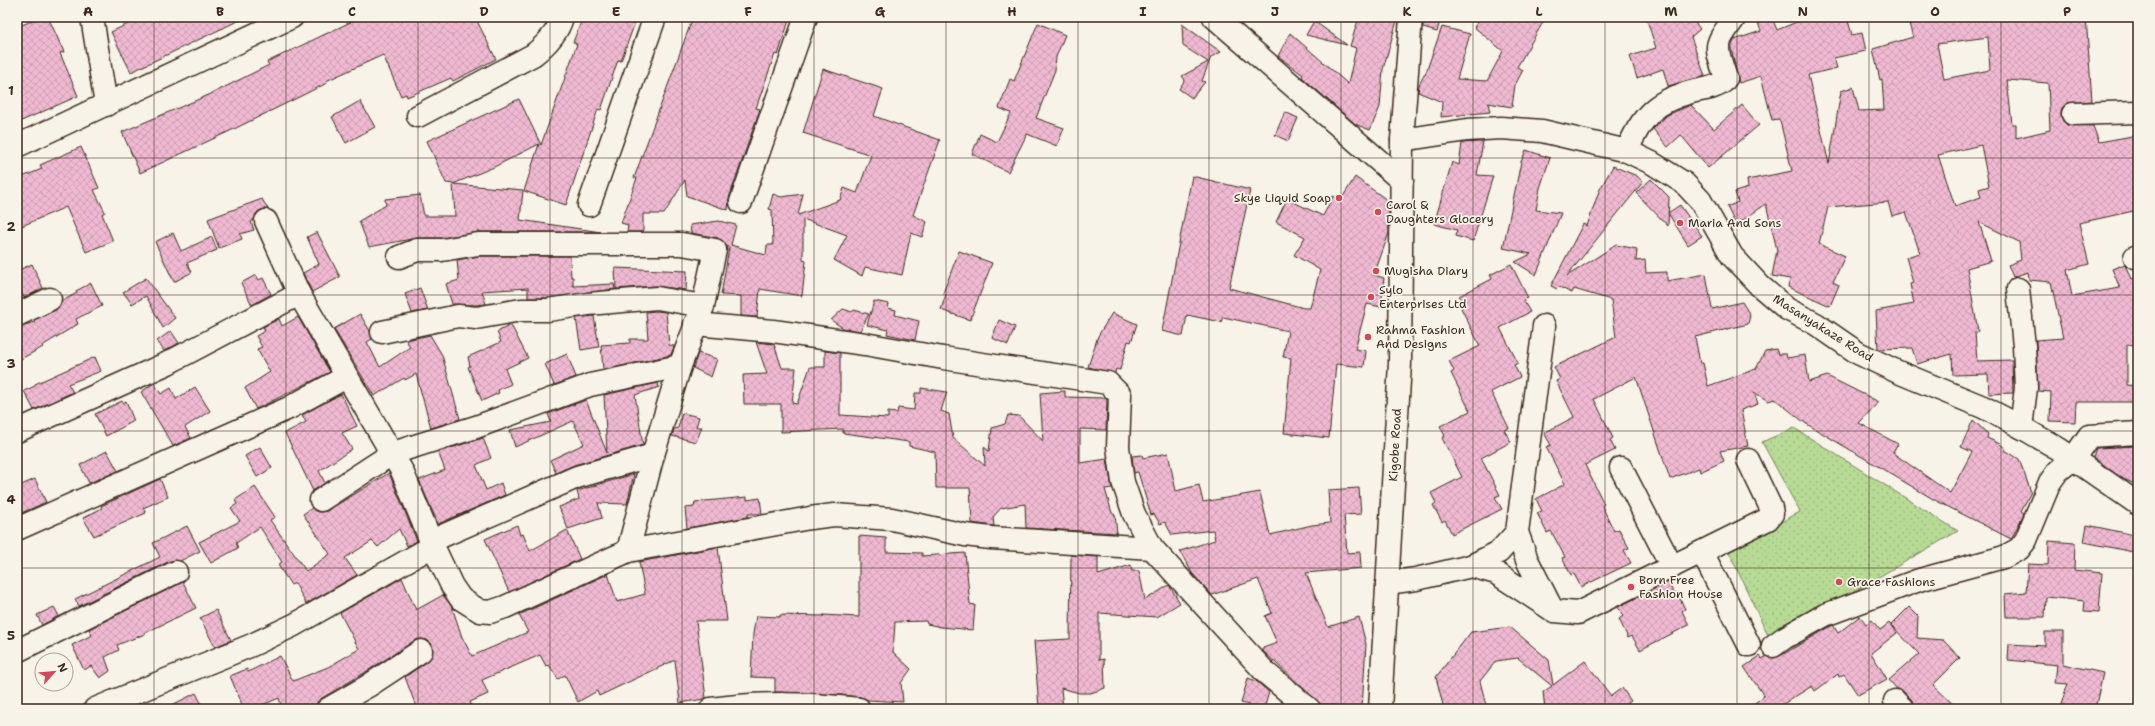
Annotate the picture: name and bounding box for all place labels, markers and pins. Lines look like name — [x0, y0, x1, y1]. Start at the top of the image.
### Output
place label: Skye Liquid Soap — [1234, 190, 1331, 206]
marker: Skye Liquid Soap — [1334, 193, 1344, 203]
place label: Carol & Daughters Glocery — [1386, 197, 1494, 227]
marker: Carol & Daughters Glocery — [1373, 207, 1383, 217]
place label: Maria And Sons — [1688, 215, 1782, 231]
marker: Maria And Sons — [1675, 218, 1685, 228]
place label: Mugisha Diary — [1384, 263, 1468, 279]
marker: Mugisha Diary — [1371, 266, 1381, 276]
place label: Sylo Enterprises Ltd — [1379, 282, 1467, 312]
marker: Sylo Enterprises Ltd — [1366, 292, 1376, 302]
place label: Rahma Fashion And Designs — [1376, 322, 1465, 352]
marker: Rahma Fashion And Designs — [1363, 332, 1373, 342]
place label: Born Free Fashion House — [1639, 572, 1723, 602]
place label: Grace Fashions — [1847, 574, 1935, 590]
marker: Grace Fashions — [1834, 577, 1844, 587]
marker: Born Free Fashion House — [1626, 582, 1636, 592]

